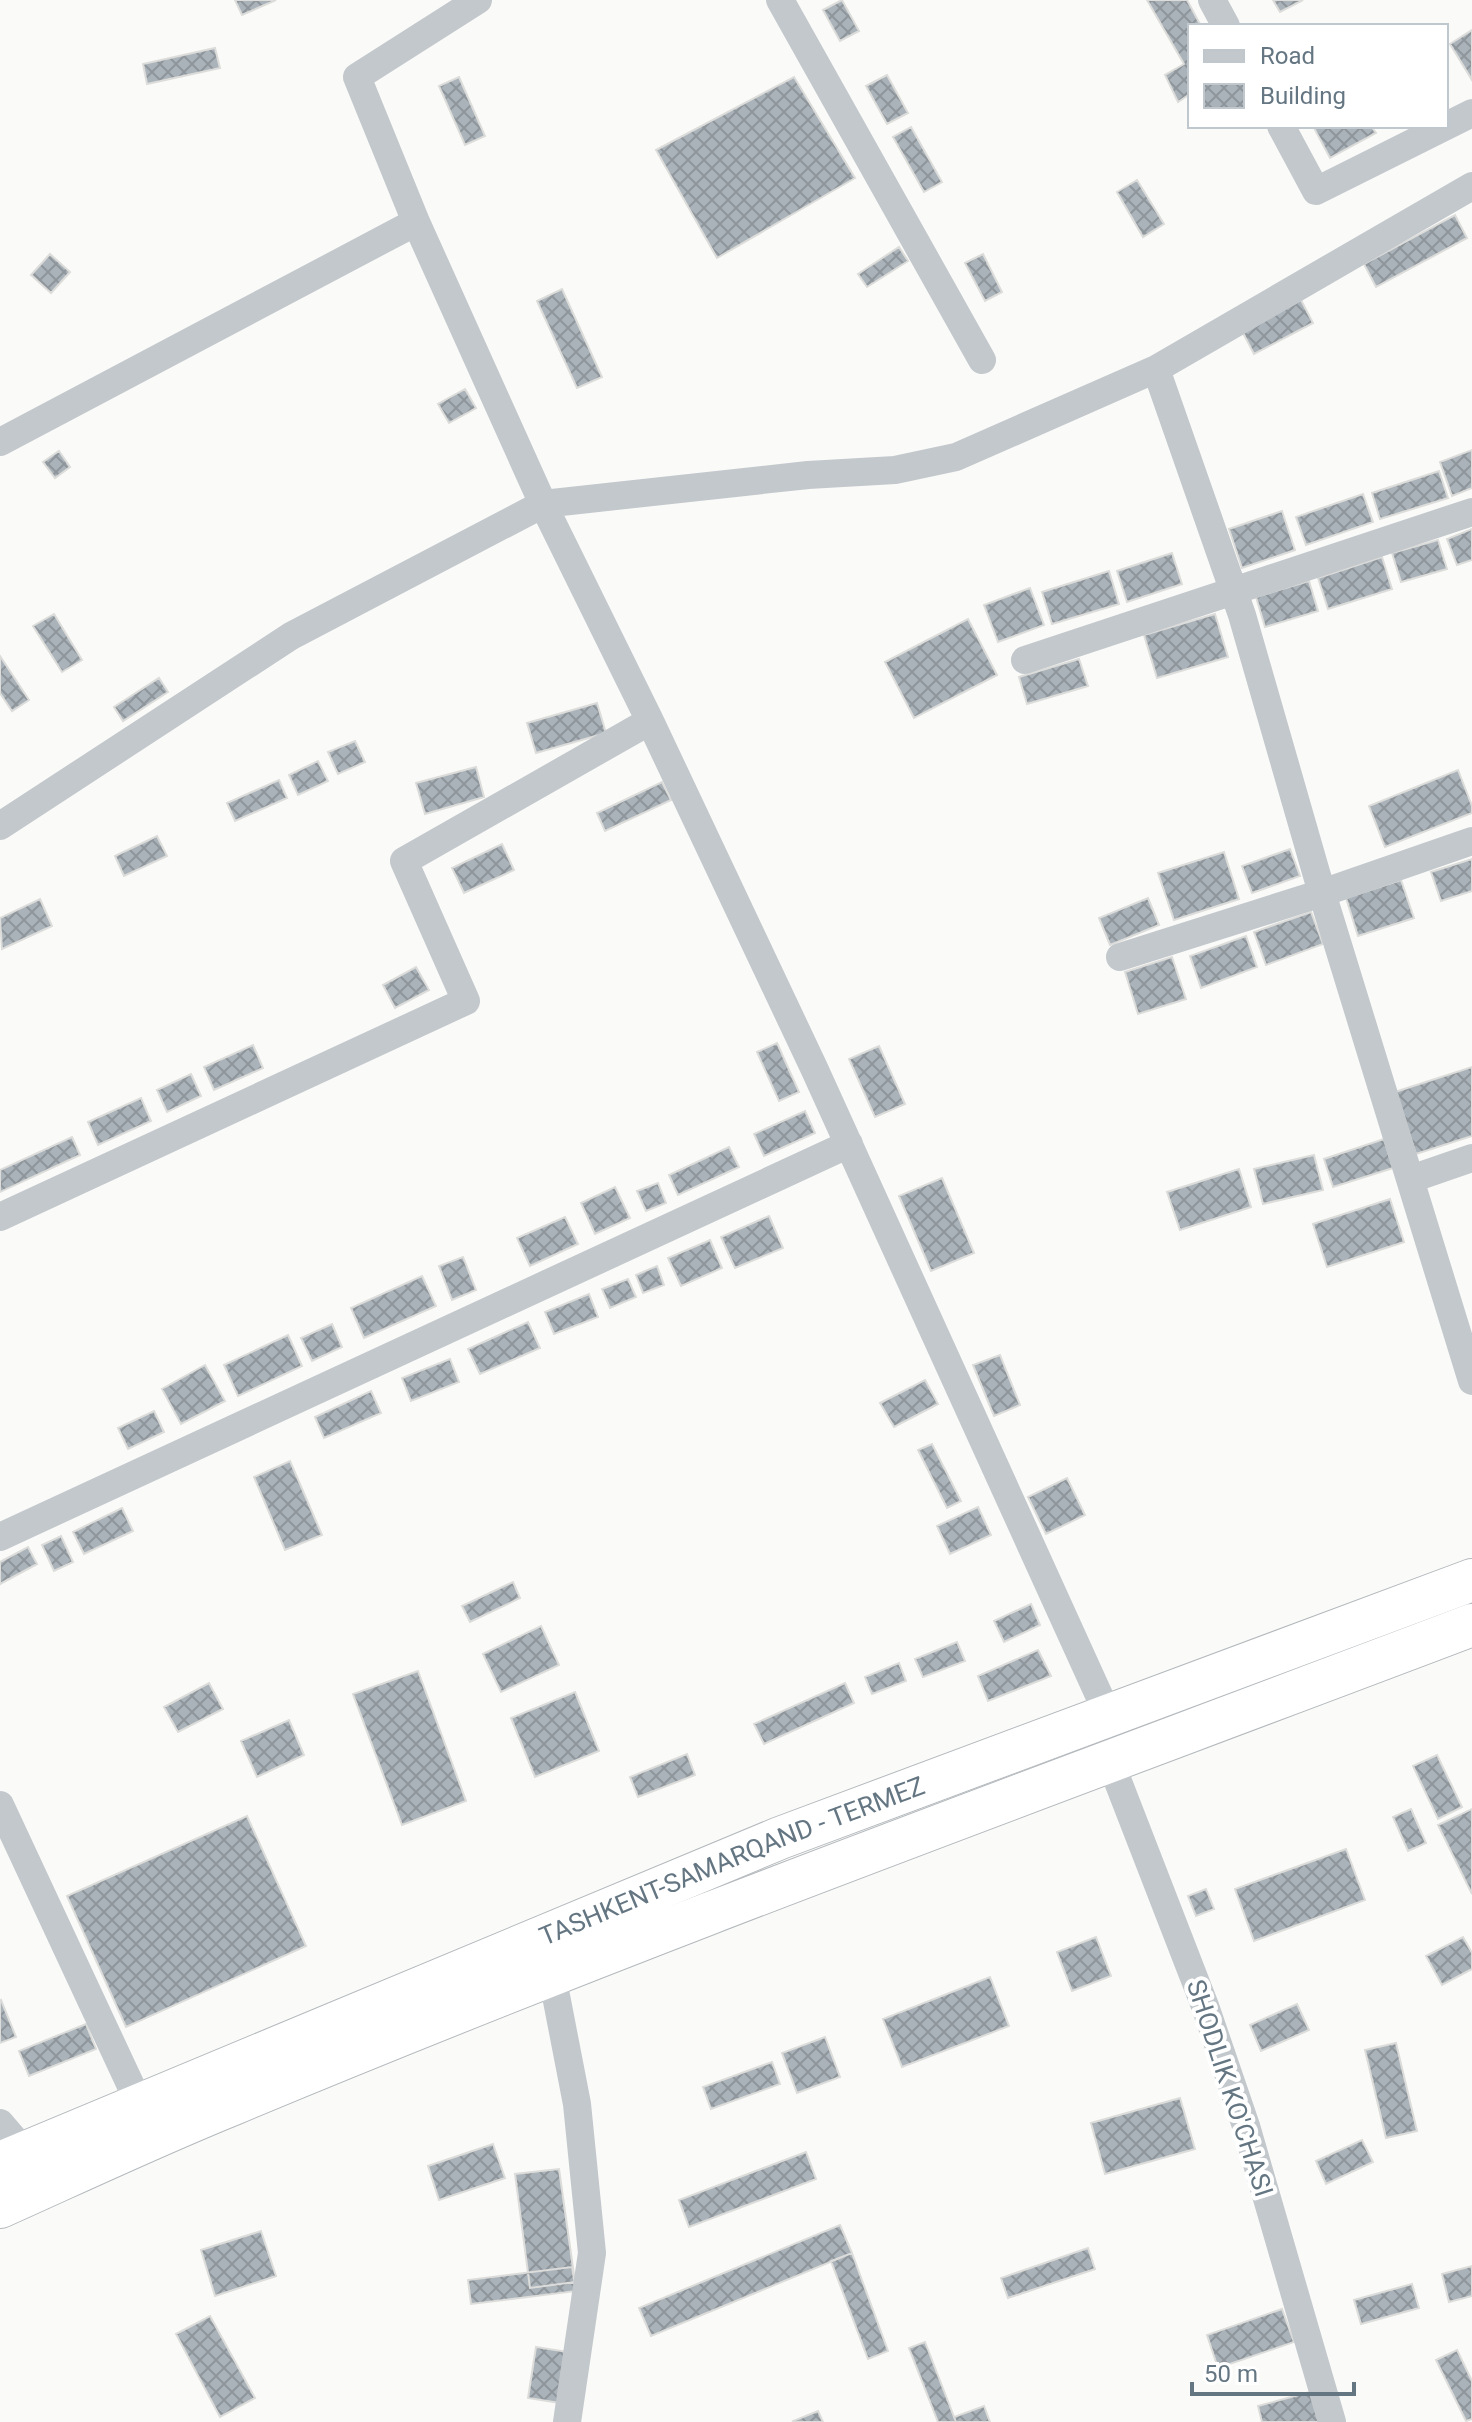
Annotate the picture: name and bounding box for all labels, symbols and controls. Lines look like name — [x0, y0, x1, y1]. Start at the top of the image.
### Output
legend — [1188, 24, 1448, 128]
text: Road — [1260, 42, 1315, 70]
text: Building — [1260, 82, 1346, 110]
street label: TASHKENT-SAMARQAND - TERMEZ — [535, 1770, 929, 1952]
street label: SHODLIK KO'CHASI — [1181, 1976, 1279, 2200]
scale bar — [1192, 2346, 1354, 2396]
text: 50 m — [1204, 2360, 1258, 2388]

